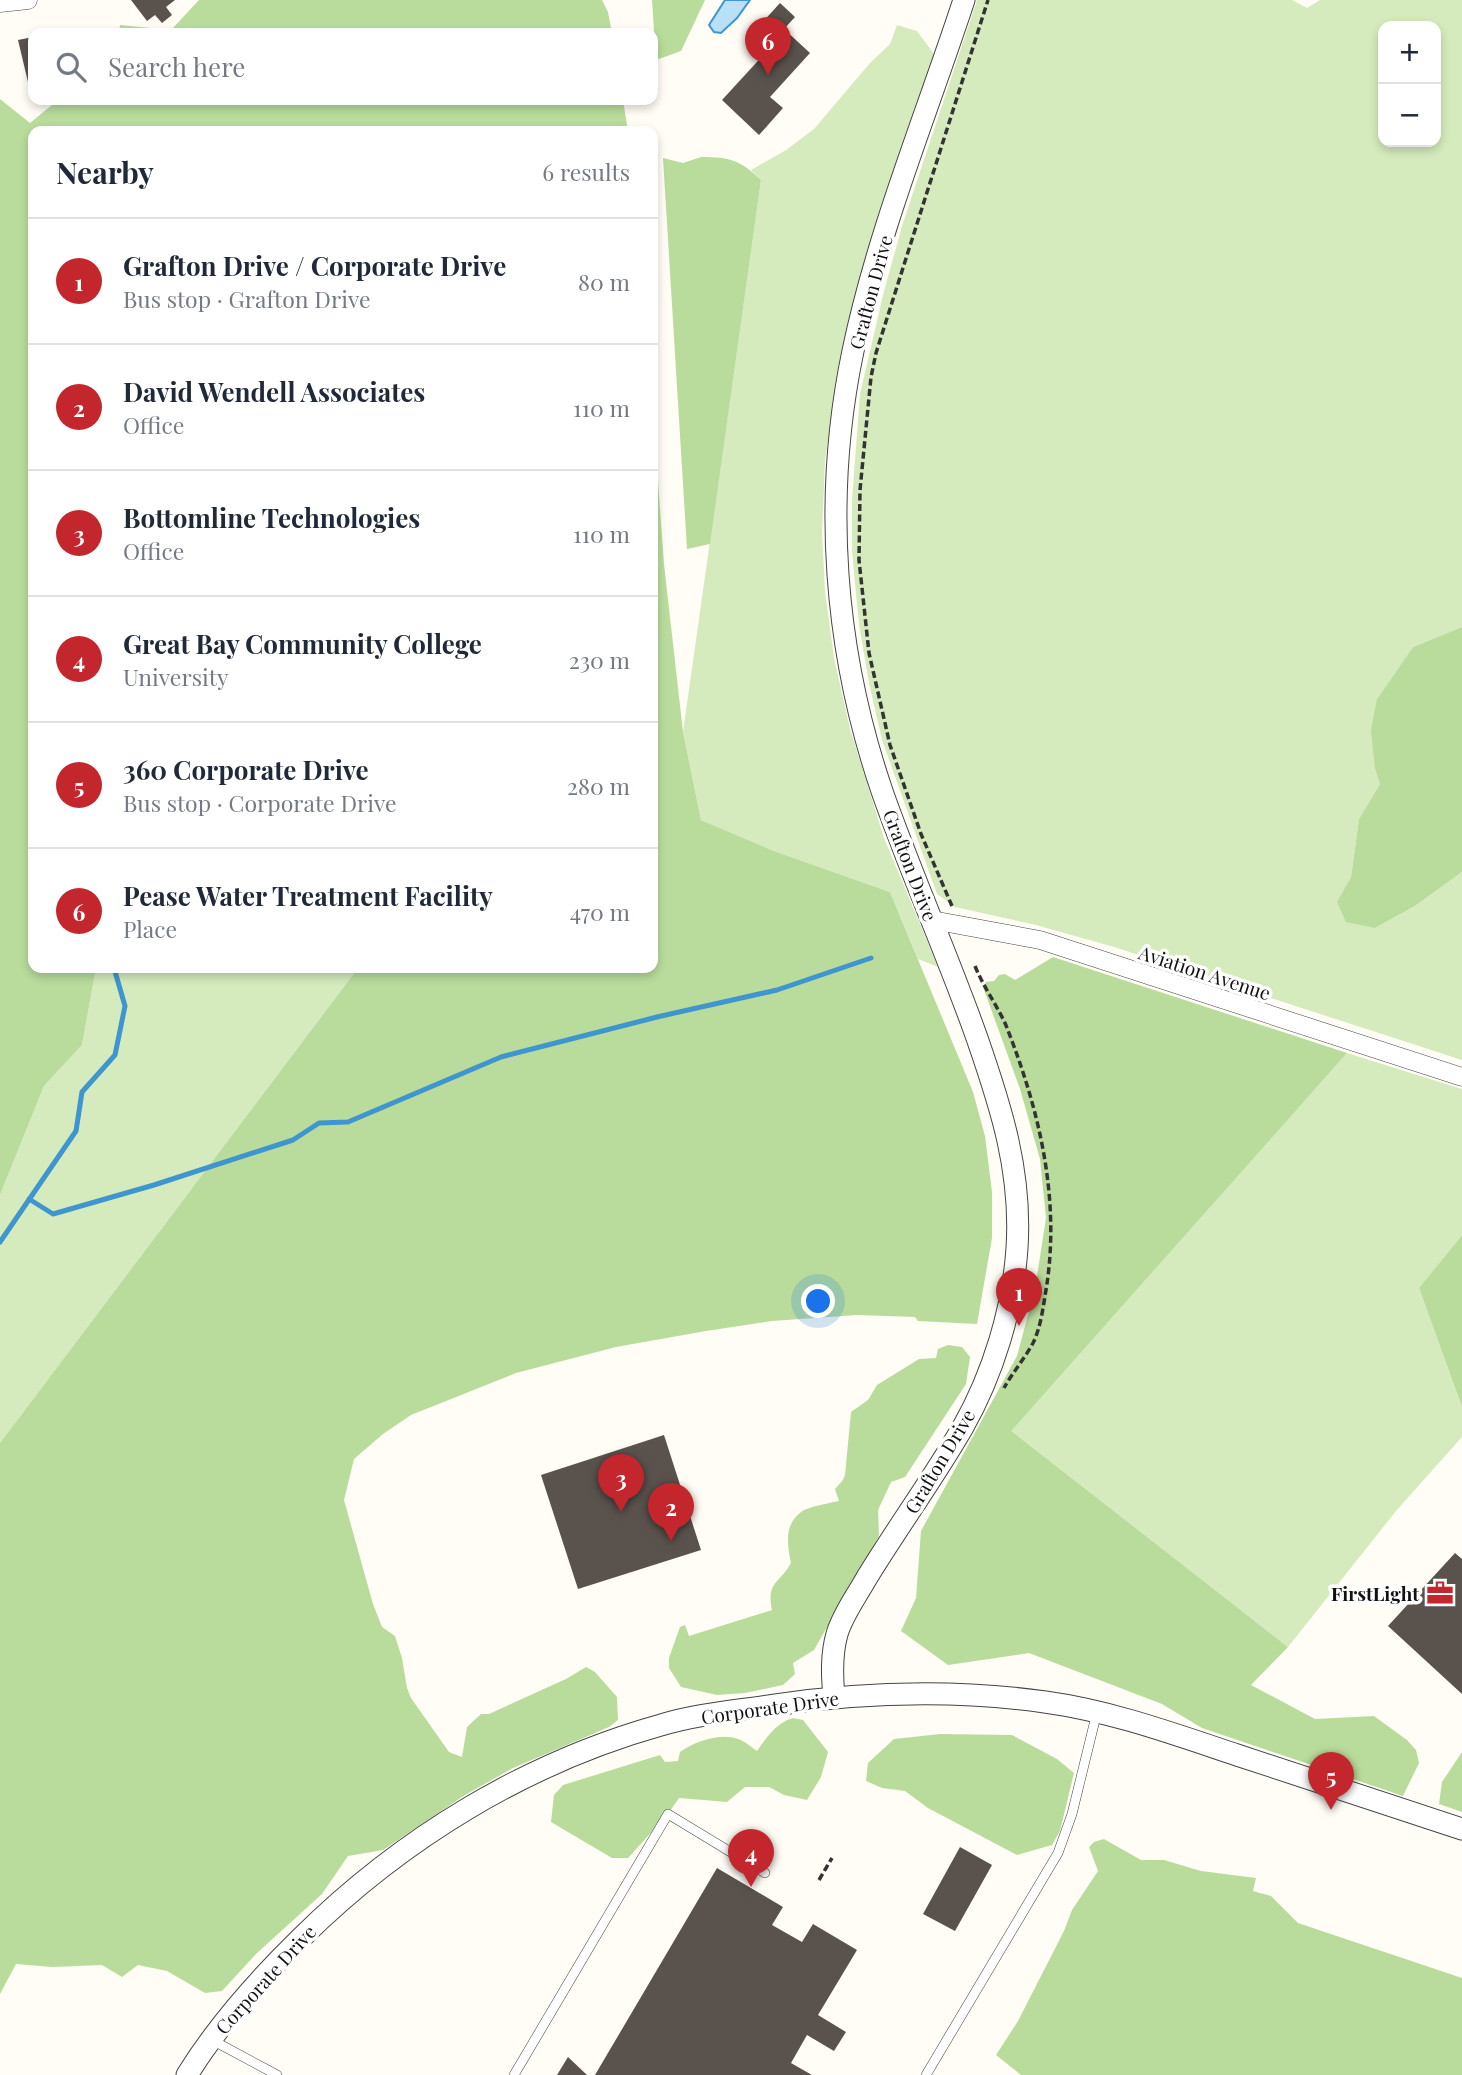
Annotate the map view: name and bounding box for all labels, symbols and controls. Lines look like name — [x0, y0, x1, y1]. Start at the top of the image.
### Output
pin: 6 — [745, 17, 791, 75]
map controls — [1378, 21, 1441, 147]
button: + — [1378, 21, 1441, 84]
search box — [28, 28, 658, 105]
icon: search — [52, 48, 90, 86]
text: Search here — [108, 49, 245, 84]
button: − — [1378, 84, 1441, 147]
text: Nearby — [56, 152, 154, 192]
text: 6 results — [542, 156, 630, 187]
street label: Grafton Drive — [842, 232, 898, 352]
text: Grafton Drive / Corporate Drive — [123, 248, 506, 283]
text: 1 — [75, 266, 83, 297]
text: 80 m — [578, 266, 630, 297]
text: Bus stop · Grafton Drive — [123, 283, 371, 314]
text: David Wendell Associates — [123, 374, 425, 409]
text: 2 — [73, 392, 85, 423]
text: 110 m — [573, 392, 630, 423]
text: Office — [123, 409, 184, 440]
text: Bottomline Technologies — [123, 500, 420, 535]
text: 3 — [73, 518, 85, 549]
text: 110 m — [573, 518, 630, 549]
text: Office — [123, 535, 184, 566]
text: Great Bay Community College — [123, 626, 482, 661]
text: 4 — [73, 644, 85, 675]
text: 230 m — [569, 644, 630, 675]
text: University — [123, 661, 228, 692]
text: 360 Corporate Drive — [123, 752, 369, 787]
text: 5 — [74, 770, 84, 801]
text: 280 m — [567, 770, 630, 801]
text: Bus stop · Corporate Drive — [123, 787, 397, 818]
street label: Grafton Drive — [878, 806, 944, 924]
text: Pease Water Treatment Facility — [123, 878, 493, 913]
text: 6 — [73, 896, 85, 927]
text: 470 m — [570, 896, 630, 927]
text: Place — [123, 913, 177, 944]
street label: Aviation Avenue — [1135, 938, 1274, 1006]
pin: 1 — [996, 1268, 1042, 1326]
your location — [801, 1284, 835, 1318]
street label: Grafton Drive — [898, 1404, 980, 1518]
pin: 3 — [598, 1454, 644, 1512]
pin: 2 — [648, 1483, 694, 1541]
office icon: FirstLight — [1425, 1578, 1455, 1608]
place label: FirstLight — [1331, 1580, 1419, 1606]
street label: Corporate Drive — [699, 1684, 841, 1730]
pin: 5 — [1308, 1752, 1354, 1810]
pin: 4 — [728, 1829, 774, 1887]
street label: Corporate Drive — [209, 1919, 321, 2039]

